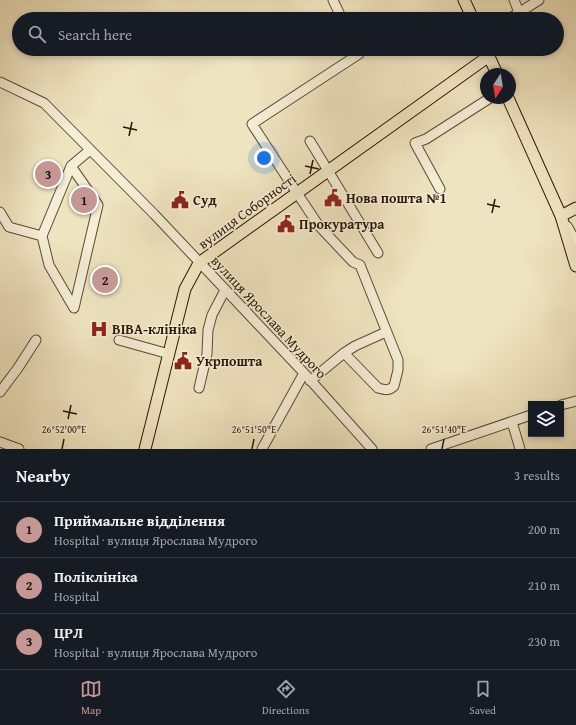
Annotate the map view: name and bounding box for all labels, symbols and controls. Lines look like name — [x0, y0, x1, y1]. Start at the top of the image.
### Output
search box — [12, 12, 564, 56]
icon: search — [26, 23, 48, 45]
text: Search here — [58, 24, 132, 45]
north arrow — [480, 68, 516, 104]
your location — [254, 148, 274, 168]
pin: 3 — [35, 159, 61, 189]
street label: вулиця Соборності — [194, 169, 300, 253]
pin: 1 — [71, 185, 97, 215]
public building icon: Нова пошта №1 — [323, 188, 343, 208]
place label: Нова пошта №1 — [346, 188, 447, 208]
public building icon: Суд — [170, 190, 190, 210]
place label: Суд — [193, 190, 217, 210]
public building icon: Прокуратура — [276, 214, 296, 234]
place label: Прокуратура — [299, 214, 385, 234]
street label: вулиця Ярослава Мудрого — [207, 251, 331, 383]
pin: 2 — [92, 265, 118, 295]
hospital icon: ВІВА-клініка — [89, 319, 109, 339]
place label: ВІВА-клініка — [112, 319, 198, 339]
public building icon: Укрпошта — [173, 351, 193, 371]
place label: Укрпошта — [196, 351, 263, 371]
map controls — [528, 401, 564, 437]
button: layers — [528, 401, 564, 437]
text: 26°52'00"E — [42, 422, 86, 437]
text: 26°51'50"E — [232, 422, 276, 437]
text: 26°51'40"E — [422, 422, 466, 437]
text: Nearby — [16, 463, 70, 488]
text: 3 results — [514, 466, 560, 485]
text: Приймальне відділення — [54, 510, 225, 531]
text: 1 — [26, 520, 32, 539]
text: 200 m — [528, 520, 560, 539]
text: Hospital · вулиця Ярослава Мудрого — [54, 531, 258, 550]
text: Поліклініка — [54, 566, 138, 587]
text: 2 — [26, 576, 32, 595]
text: 210 m — [528, 576, 560, 595]
text: Hospital — [54, 587, 99, 606]
text: ЦРЛ — [54, 622, 83, 643]
text: 3 — [26, 632, 32, 651]
text: 230 m — [528, 632, 560, 651]
text: Hospital · вулиця Ярослава Мудрого — [54, 643, 258, 662]
tab: Map — [80, 678, 102, 718]
tab: Directions — [262, 678, 309, 718]
tab: Saved — [469, 678, 496, 718]

